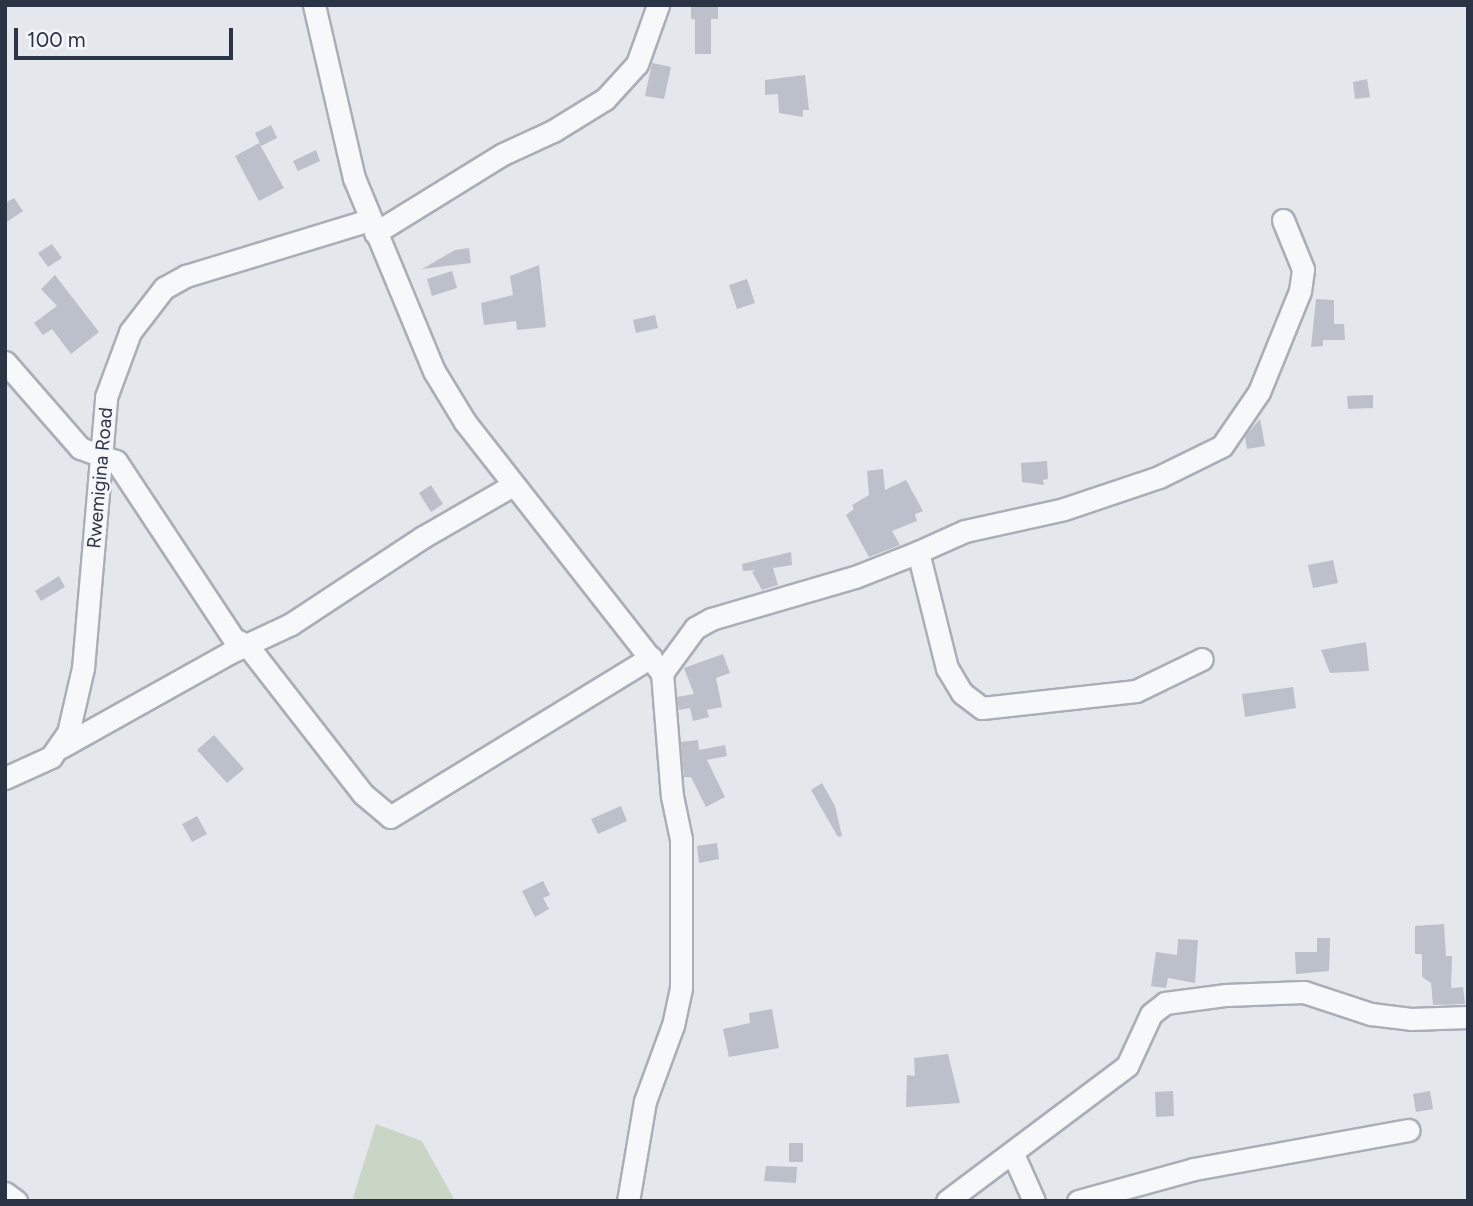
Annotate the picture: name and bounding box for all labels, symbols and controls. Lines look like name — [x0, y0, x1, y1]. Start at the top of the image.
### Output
scale bar — [18, 14, 236, 58]
text: 100 m — [27, 27, 86, 52]
street label: Rwemigina Road — [82, 406, 118, 550]

